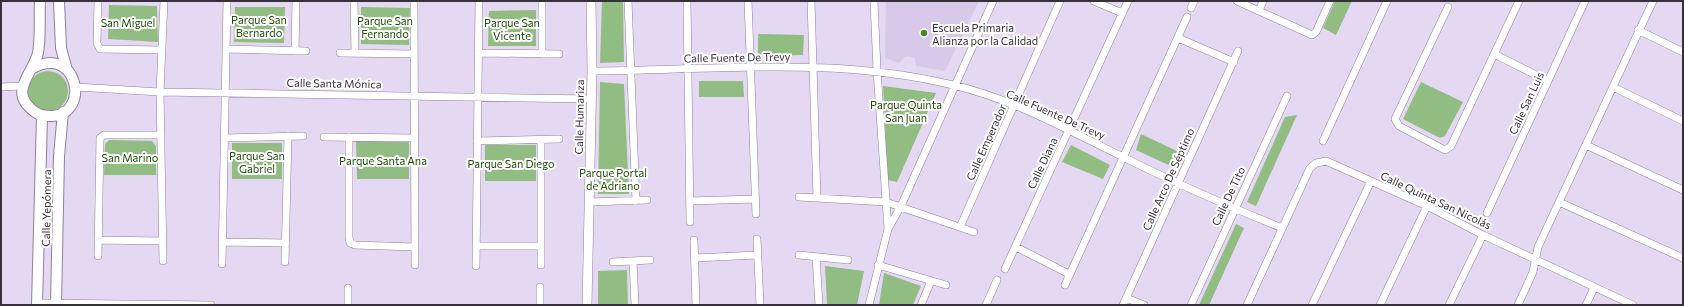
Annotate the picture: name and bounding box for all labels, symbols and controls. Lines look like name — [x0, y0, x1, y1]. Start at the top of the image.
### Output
park label: Parque San Bernardo — [231, 13, 287, 39]
park label: Parque San Fernando — [357, 14, 413, 40]
park label: San Miguel — [101, 16, 155, 29]
park label: Parque San Vicente — [484, 16, 540, 42]
place label: Escuela Primaria Alianza por la Calidad — [932, 21, 1038, 47]
marker: Escuela Primaria Alianza por la Calidad — [919, 28, 929, 38]
street label: Calle Fuente De Trevy — [683, 50, 791, 64]
street label: Calle San Luis — [1506, 70, 1546, 136]
street label: Calle Santa Mónica — [286, 76, 382, 90]
street label: Calle Humariza — [572, 79, 586, 155]
street label: Calle Fuente De Trevy — [1005, 86, 1108, 142]
park label: Parque Quinta San Juan — [870, 98, 942, 125]
street label: Calle Emperador — [963, 101, 1009, 182]
street label: Calle Arco De Séptimo — [1140, 125, 1197, 232]
street label: Calle Diana — [1024, 135, 1060, 191]
park label: Parque San Gabriel — [229, 149, 285, 175]
park label: San Marino — [102, 151, 159, 164]
park label: Parque Santa Ana — [339, 154, 427, 167]
park label: Parque San Diego — [467, 157, 555, 170]
street label: Calle De Tito — [1209, 164, 1248, 228]
park label: Parque Portal de Adriano — [579, 166, 647, 192]
street label: Calle Yepómera — [39, 169, 53, 247]
street label: Calle Quinta San Nicolás — [1379, 169, 1493, 231]

